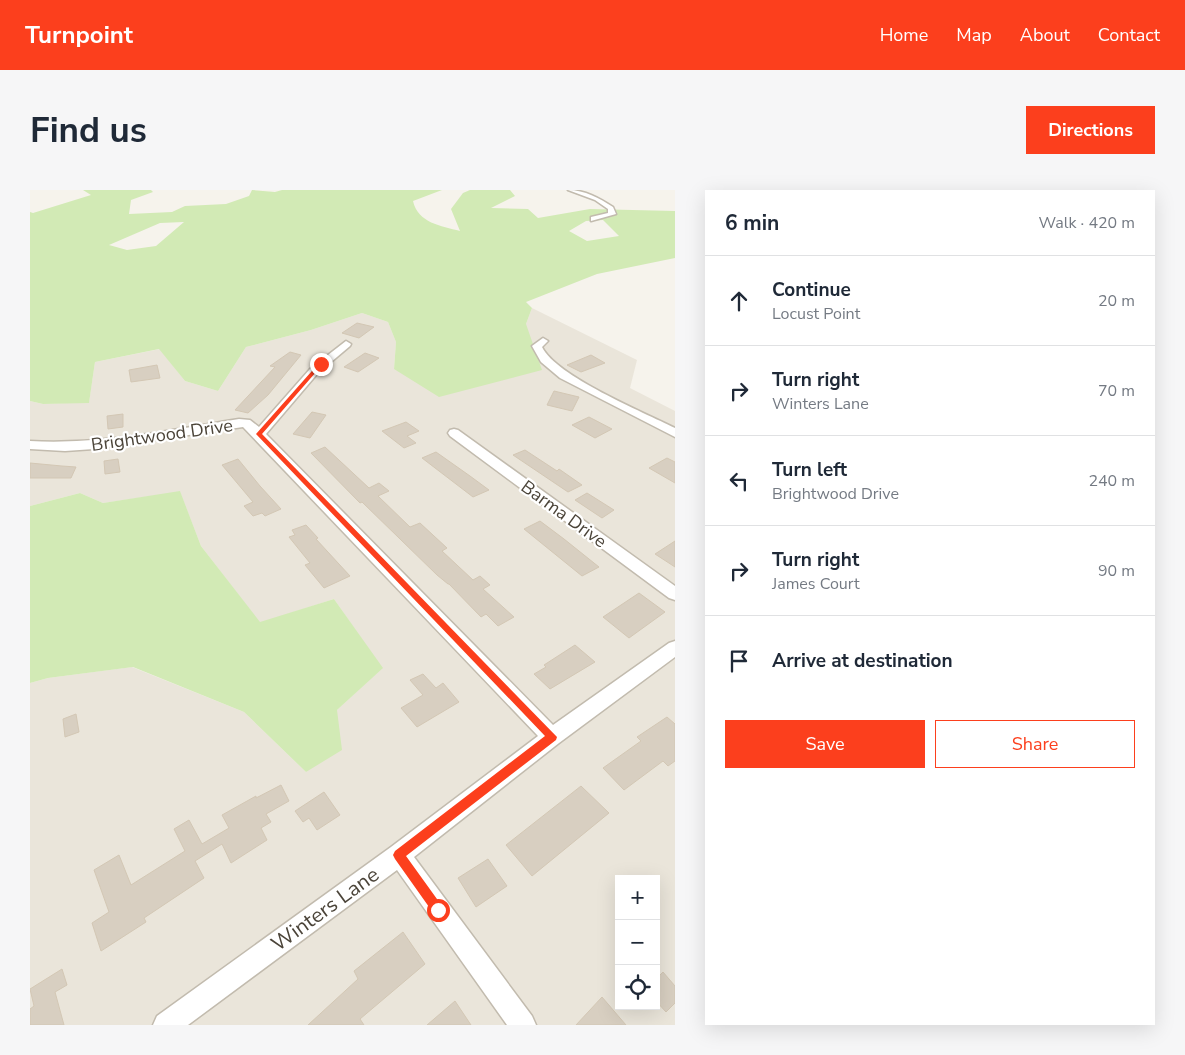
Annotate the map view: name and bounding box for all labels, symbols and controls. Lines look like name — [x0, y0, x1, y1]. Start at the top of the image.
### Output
text: Turnpoint — [25, 19, 133, 51]
text: Home — [880, 23, 928, 47]
text: Map — [956, 23, 992, 47]
text: About — [1020, 23, 1070, 47]
text: Contact — [1098, 23, 1160, 47]
button: Directions — [1026, 106, 1155, 154]
text: Find us — [30, 107, 147, 154]
text: 6 min — [725, 209, 779, 237]
text: Walk · 420 m — [1039, 212, 1135, 234]
text: Continue — [772, 277, 851, 303]
icon: ahead — [725, 287, 753, 315]
text: 20 m — [1098, 290, 1135, 312]
text: Locust Point — [772, 303, 860, 325]
route end — [310, 353, 333, 376]
text: Turn right — [772, 367, 859, 393]
icon: right — [725, 377, 753, 405]
text: 70 m — [1098, 380, 1135, 402]
text: Winters Lane — [772, 393, 869, 415]
street label: Brightwood Drive — [90, 413, 234, 457]
text: Turn left — [772, 457, 847, 483]
icon: left — [725, 467, 753, 495]
text: 240 m — [1088, 470, 1135, 492]
street label: Barma Drive — [516, 475, 612, 553]
text: Brightwood Drive — [772, 483, 899, 505]
text: Turn right — [772, 547, 859, 573]
icon: right — [725, 557, 753, 585]
text: 90 m — [1098, 560, 1135, 582]
text: James Court — [772, 573, 860, 595]
icon: arrive — [725, 647, 753, 675]
text: Arrive at destination — [772, 648, 953, 674]
button: Save — [725, 720, 925, 768]
button: Share — [935, 720, 1135, 768]
street label: Winters Lane — [265, 860, 385, 958]
map controls — [615, 875, 660, 1010]
button: + — [615, 875, 660, 920]
route start — [427, 899, 450, 922]
button: − — [615, 920, 660, 965]
button: locate — [615, 965, 660, 1010]

